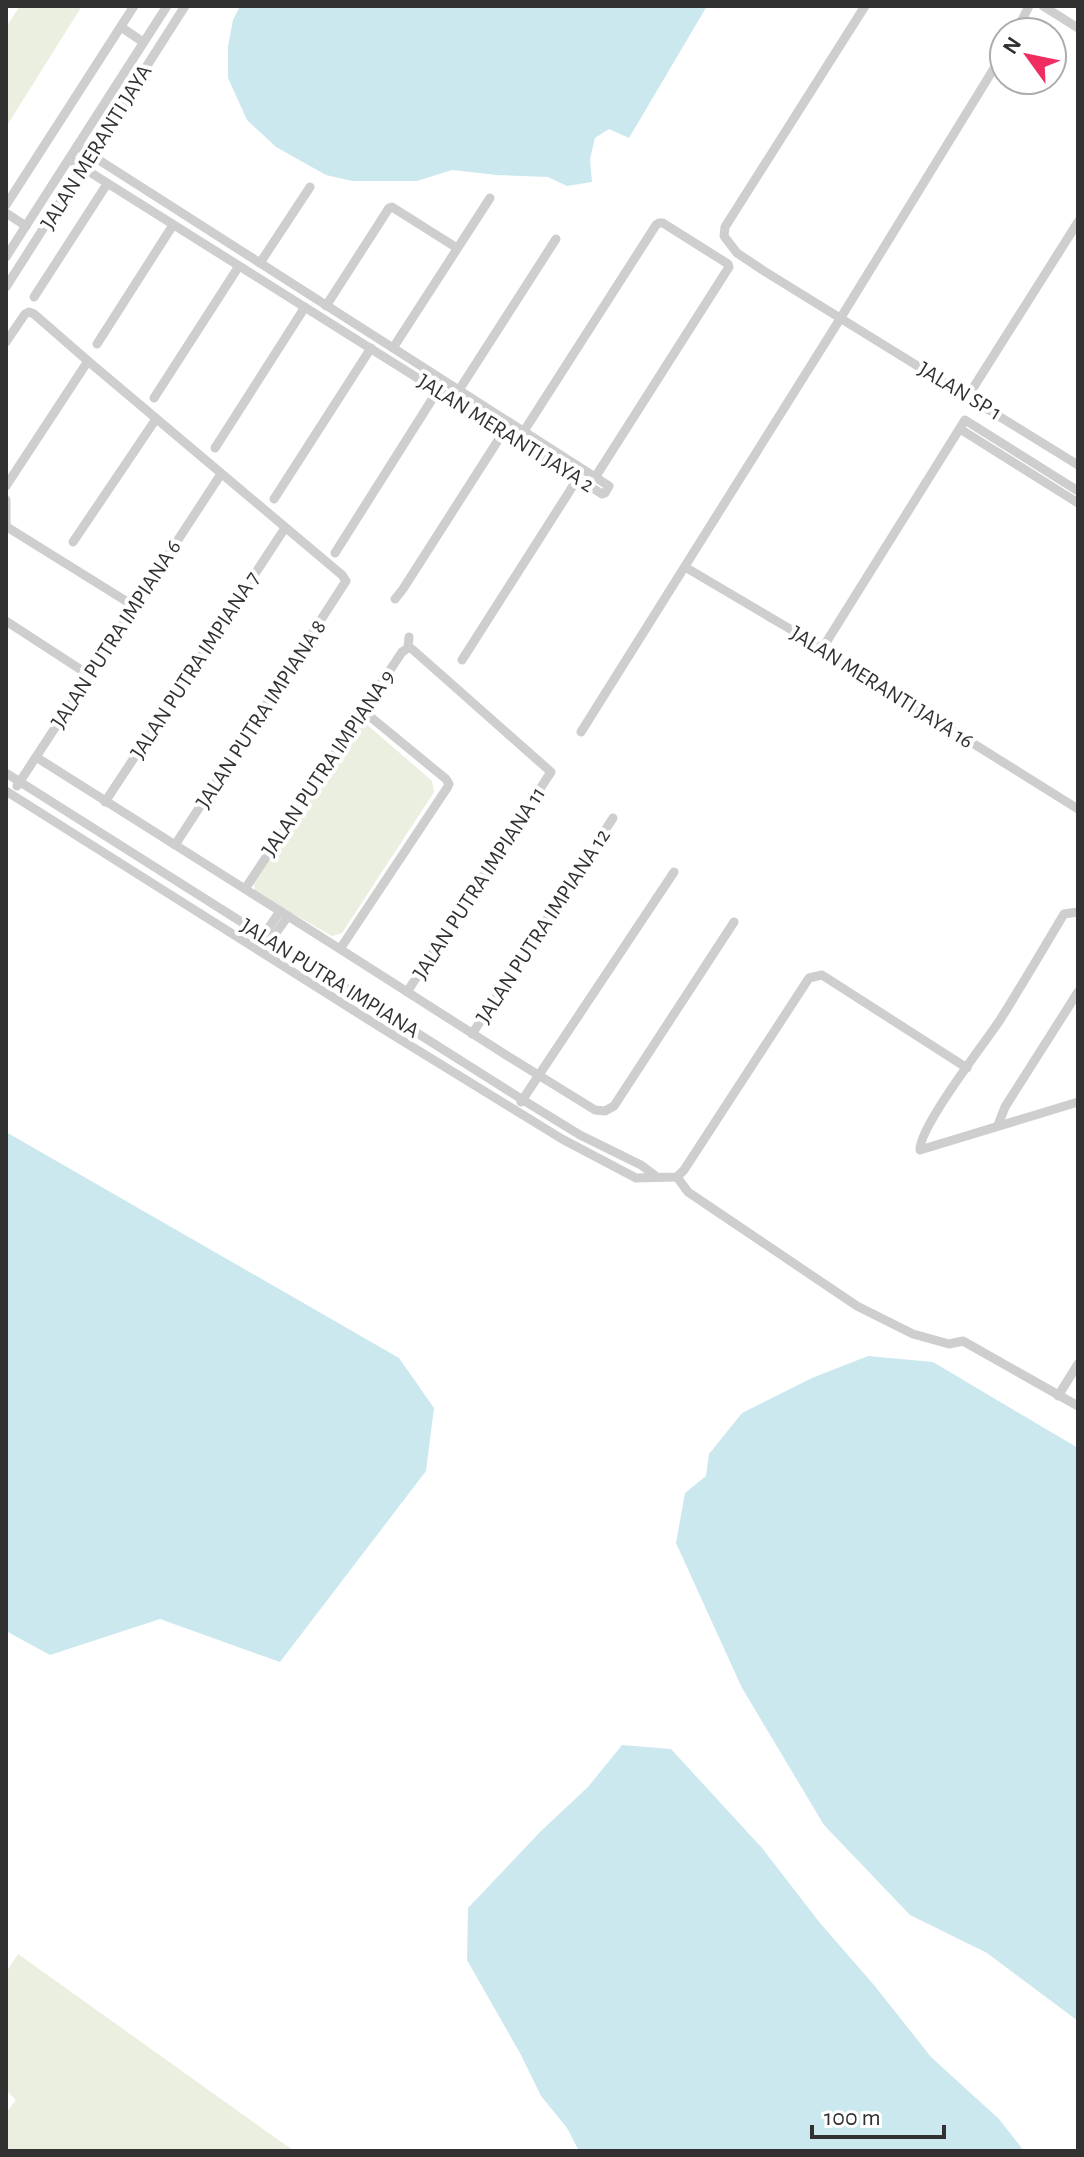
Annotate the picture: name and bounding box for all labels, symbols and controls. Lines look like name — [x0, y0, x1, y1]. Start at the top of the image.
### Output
north arrow — [988, 16, 1068, 96]
text: N — [999, 33, 1025, 58]
street label: JALAN MERANTI JAYA — [36, 60, 156, 233]
street label: JALAN SP 1 — [914, 358, 1006, 424]
street label: JALAN MERANTI JAYA 2 — [414, 370, 598, 496]
street label: JALAN PUTRA IMPIANA 6 — [47, 536, 185, 732]
street label: JALAN PUTRA IMPIANA 7 — [126, 567, 264, 763]
street label: JALAN PUTRA IMPIANA 8 — [192, 616, 330, 812]
street label: JALAN MERANTI JAYA 16 — [787, 622, 977, 752]
street label: JALAN PUTRA IMPIANA 9 — [257, 666, 399, 860]
street label: JALAN PUTRA IMPIANA 11 — [409, 783, 549, 983]
street label: JALAN PUTRA IMPIANA 12 — [472, 825, 614, 1027]
street label: JALAN PUTRA IMPIANA — [237, 914, 423, 1042]
scale bar — [812, 2089, 944, 2139]
text: 100 m — [824, 2106, 881, 2130]

